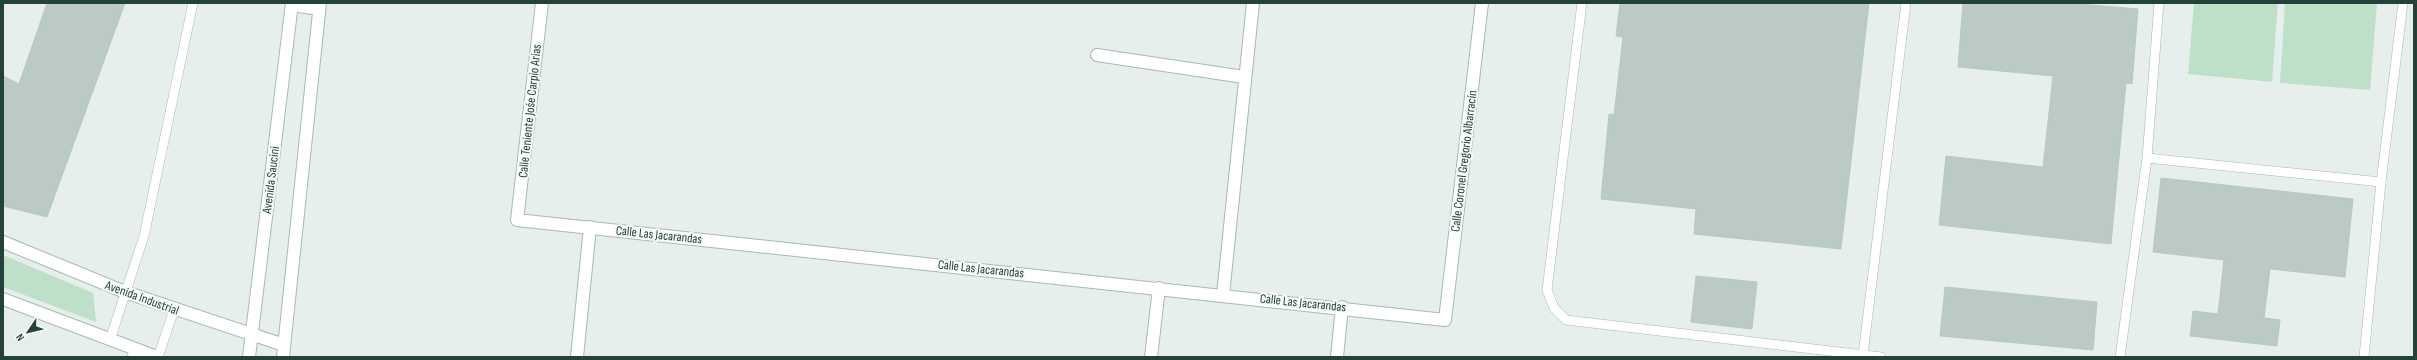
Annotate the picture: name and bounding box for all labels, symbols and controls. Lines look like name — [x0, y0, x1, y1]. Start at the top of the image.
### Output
street label: Calle Teniente Jośe Carpio Arias — [515, 43, 545, 179]
street label: Calle Coronel Gregorio Albarracín — [1447, 89, 1481, 233]
street label: Avenida Saucini — [259, 145, 283, 216]
street label: Calle Las Jacarandas — [615, 223, 703, 248]
street label: Calle Las Jacarandas — [937, 257, 1025, 282]
street label: Avenida Industrial — [102, 277, 181, 319]
street label: Calle Las Jacarandas — [1259, 291, 1347, 316]
north arrow — [8, 312, 48, 352]
text: N — [13, 331, 27, 344]

